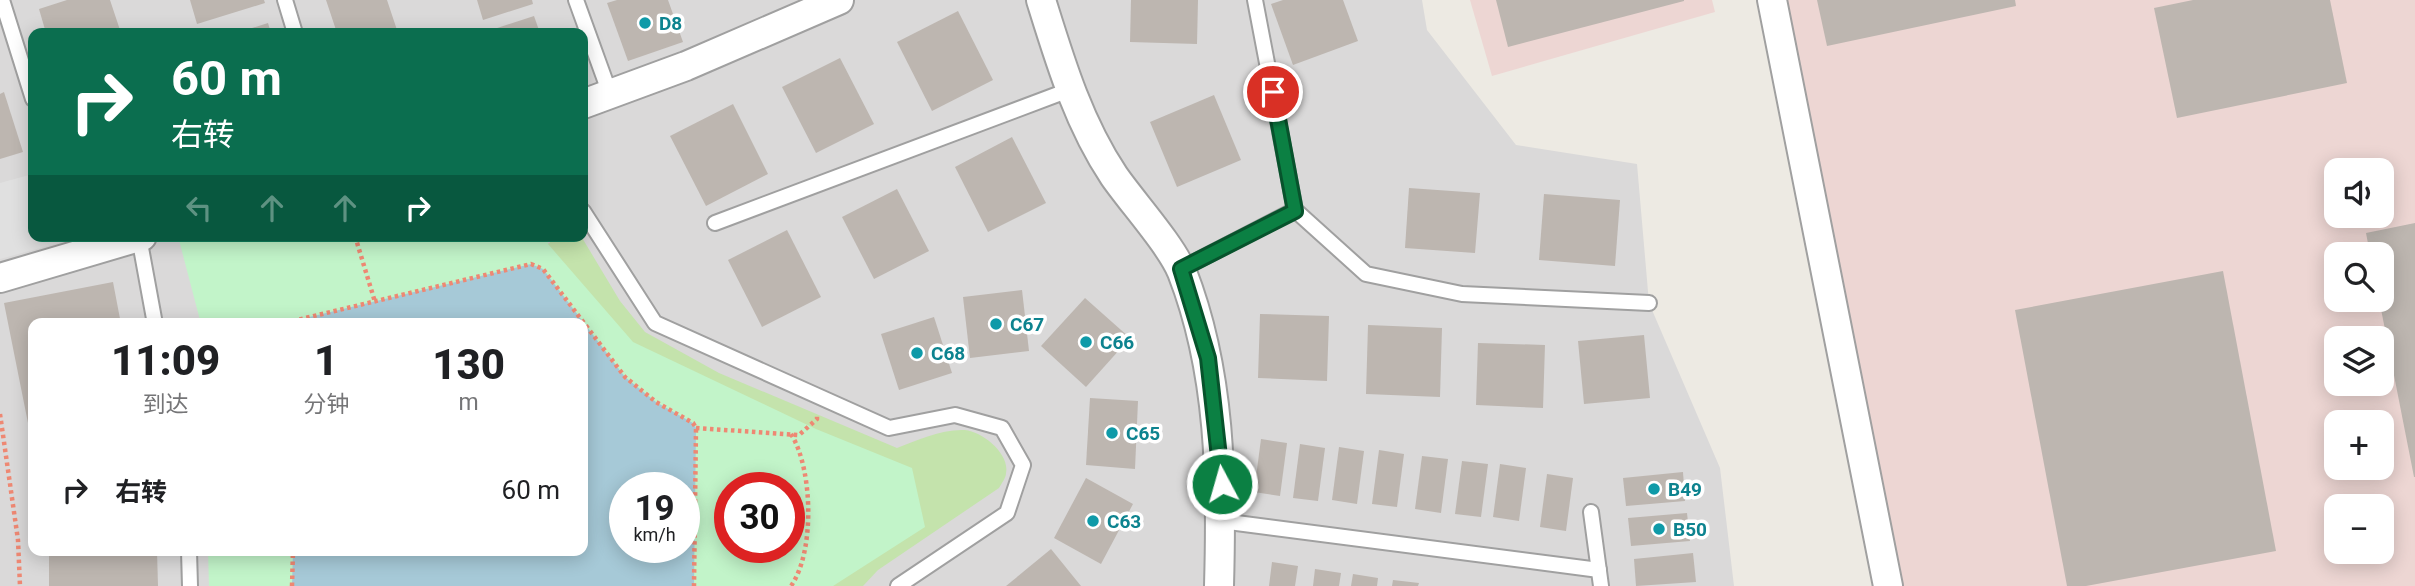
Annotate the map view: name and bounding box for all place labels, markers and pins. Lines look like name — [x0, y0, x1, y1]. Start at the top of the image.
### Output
place label: D8 — [659, 12, 682, 35]
marker: D8 — [637, 15, 653, 31]
pin — [1243, 62, 1303, 122]
place label: C67 — [1010, 313, 1044, 336]
marker: C67 — [988, 316, 1004, 332]
place label: C66 — [1100, 331, 1134, 354]
marker: C66 — [1078, 334, 1094, 350]
place label: C68 — [931, 342, 965, 365]
marker: C68 — [909, 345, 925, 361]
place label: C65 — [1126, 422, 1160, 445]
marker: C65 — [1104, 425, 1120, 441]
place label: B49 — [1668, 478, 1702, 501]
marker: B49 — [1646, 481, 1662, 497]
place label: C63 — [1107, 510, 1141, 533]
marker: C63 — [1085, 513, 1101, 529]
place label: B50 — [1673, 518, 1707, 541]
marker: B50 — [1651, 521, 1667, 537]

